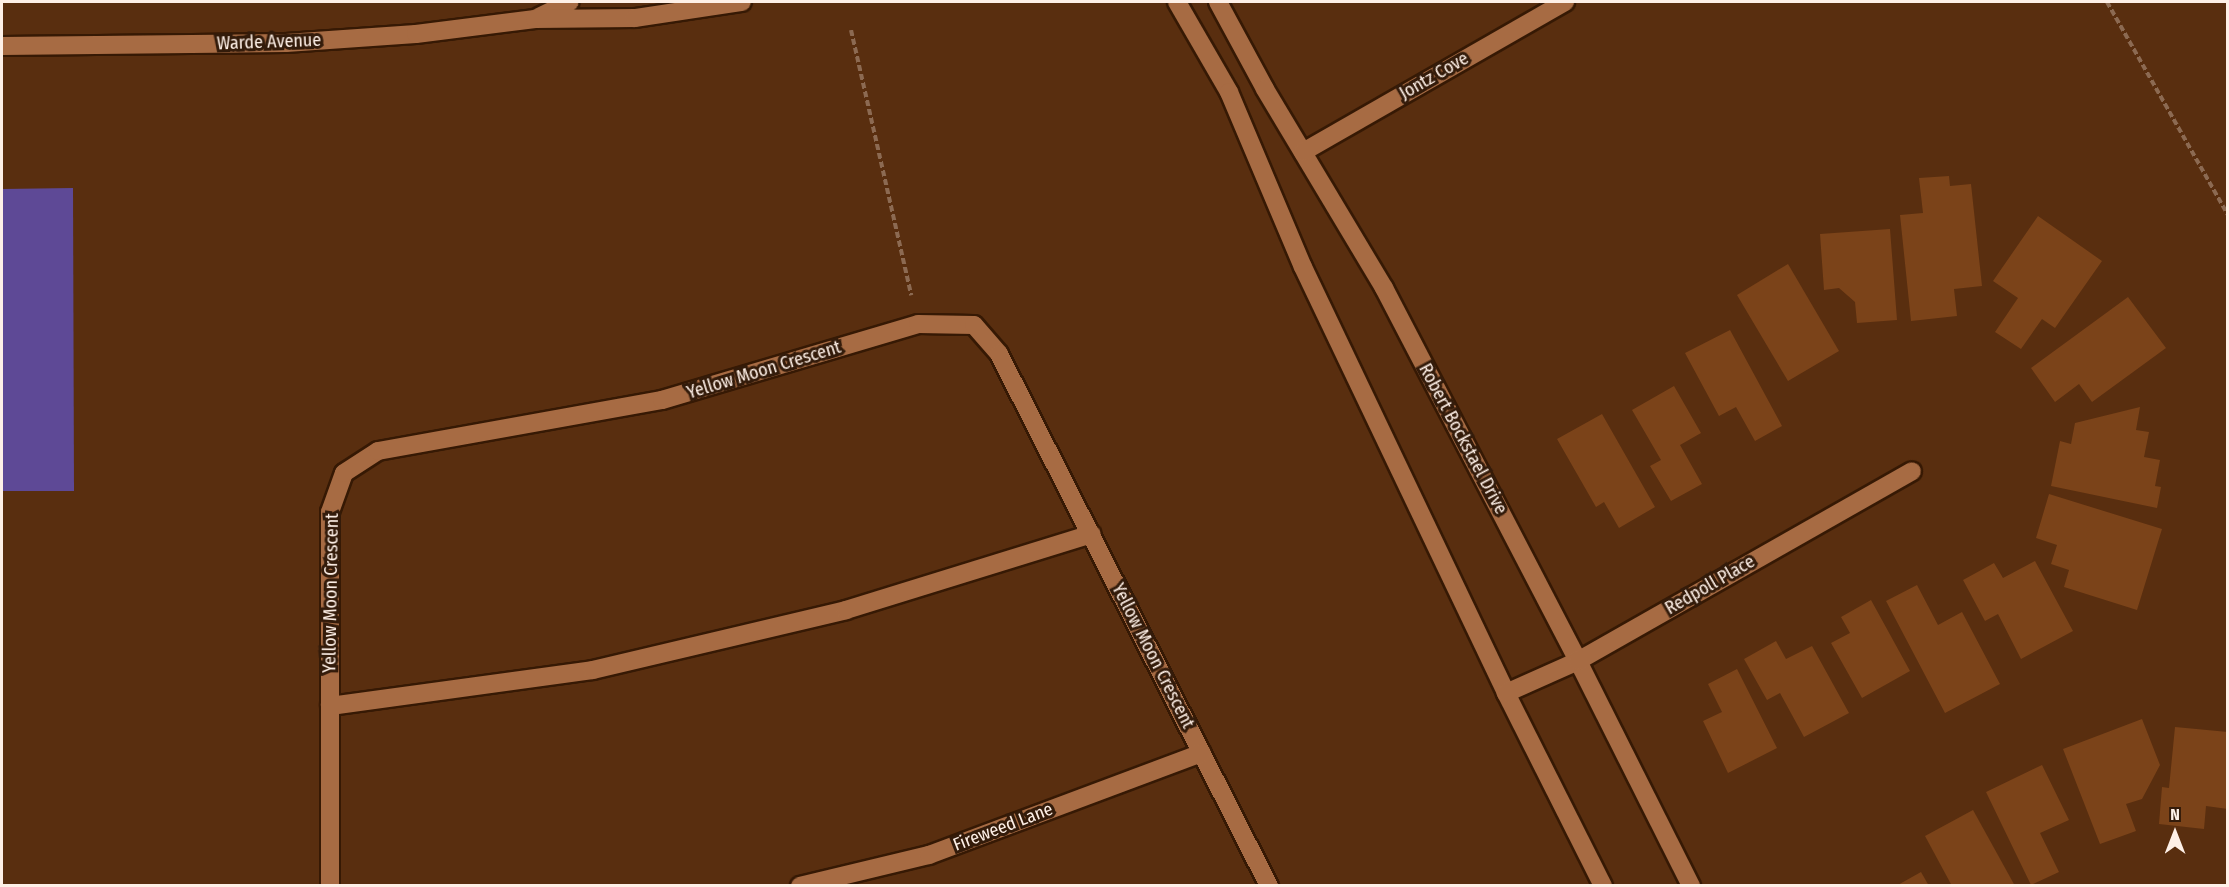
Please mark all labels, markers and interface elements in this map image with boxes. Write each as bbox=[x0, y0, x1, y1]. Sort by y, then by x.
street label: Warde Avenue bbox=[216, 29, 322, 55]
street label: Jontz Cove bbox=[1396, 48, 1472, 104]
street label: Yellow Moon Crescent bbox=[684, 336, 844, 404]
street label: Robert Bockstael Drive bbox=[1414, 360, 1512, 518]
street label: Yellow Moon Crescent bbox=[319, 513, 343, 673]
street label: Redpoll Place bbox=[1661, 551, 1759, 619]
street label: Yellow Moon Crescent bbox=[1107, 580, 1199, 732]
street label: Fireweed Lane bbox=[950, 798, 1056, 856]
north arrow bbox=[2145, 803, 2205, 863]
text: N bbox=[2170, 805, 2180, 824]

